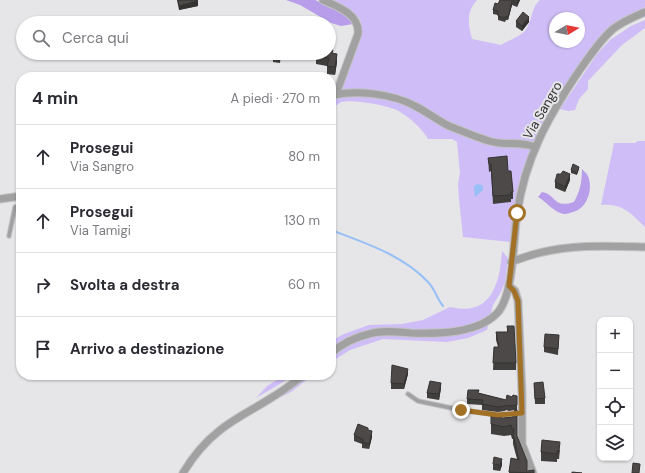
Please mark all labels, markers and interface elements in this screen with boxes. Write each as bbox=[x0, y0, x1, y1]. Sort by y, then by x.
north arrow bbox=[549, 12, 585, 48]
search box bbox=[16, 16, 336, 60]
icon: search bbox=[30, 27, 52, 49]
text: Cerca qui bbox=[62, 28, 129, 48]
street label: Via Sangro bbox=[519, 78, 566, 142]
text: 4 min bbox=[32, 87, 78, 109]
text: A piedi · 270 m bbox=[231, 90, 320, 107]
text: Prosegui bbox=[70, 138, 133, 158]
icon: ahead bbox=[32, 146, 54, 168]
text: 80 m bbox=[288, 148, 320, 165]
text: Via Sangro bbox=[70, 158, 134, 175]
text: Prosegui bbox=[70, 202, 133, 222]
route start bbox=[508, 204, 526, 222]
icon: ahead bbox=[32, 210, 54, 232]
text: 130 m bbox=[284, 212, 320, 229]
text: Via Tamigi bbox=[70, 222, 131, 239]
icon: right bbox=[32, 274, 54, 296]
text: Svolta a destra bbox=[70, 275, 180, 295]
text: 60 m bbox=[288, 276, 320, 293]
map controls bbox=[597, 317, 633, 461]
button: + bbox=[597, 317, 633, 353]
icon: arrive bbox=[32, 338, 54, 360]
text: Arrivo a destinazione bbox=[70, 339, 224, 359]
button: − bbox=[597, 353, 633, 389]
button: locate bbox=[597, 389, 633, 425]
route end bbox=[452, 401, 470, 419]
button: layers bbox=[597, 425, 633, 461]

